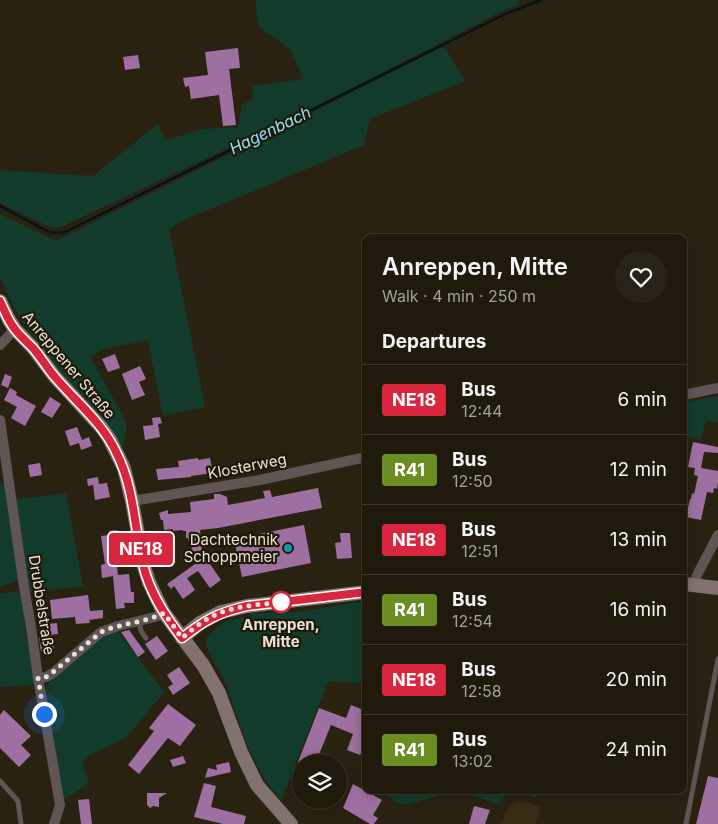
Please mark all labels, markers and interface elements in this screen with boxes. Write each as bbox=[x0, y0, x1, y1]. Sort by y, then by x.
water label: Hagenbach bbox=[226, 102, 314, 158]
button: heart bbox=[615, 251, 667, 303]
text: Anreppen, Mitte bbox=[382, 252, 568, 281]
text: Walk · 4 min · 250 m bbox=[382, 286, 536, 306]
street label: Anreppener Straße bbox=[18, 307, 120, 423]
text: Departures bbox=[382, 330, 486, 353]
text: Bus bbox=[461, 378, 496, 401]
text: 6 min bbox=[617, 388, 667, 411]
text: NE18 bbox=[392, 389, 436, 410]
text: 12:44 bbox=[461, 401, 503, 421]
text: Bus bbox=[452, 448, 487, 471]
street label: Klosterweg bbox=[206, 449, 288, 483]
text: 12 min bbox=[610, 458, 667, 481]
text: R41 bbox=[394, 459, 425, 480]
text: 12:50 bbox=[452, 471, 493, 491]
text: Bus bbox=[461, 518, 496, 541]
text: 13 min bbox=[610, 528, 667, 551]
text: NE18 bbox=[392, 529, 436, 550]
place label: Dachtechnik Schoppmeier bbox=[184, 530, 279, 566]
line badge: NE18 bbox=[106, 533, 176, 565]
text: NE18 bbox=[119, 538, 163, 559]
text: 12:51 bbox=[461, 541, 498, 561]
marker: Dachtechnik Schoppmeier bbox=[282, 542, 294, 554]
street label: Drubbelstraße bbox=[25, 554, 59, 656]
text: Bus bbox=[452, 588, 487, 611]
marker: Anreppen, Mitte bbox=[270, 591, 292, 613]
text: 16 min bbox=[610, 598, 667, 621]
text: R41 bbox=[394, 599, 425, 620]
text: 12:54 bbox=[452, 611, 493, 631]
place label: Anreppen, Mitte bbox=[242, 615, 320, 651]
text: Bus bbox=[461, 658, 496, 681]
text: 20 min bbox=[606, 668, 667, 691]
text: NE18 bbox=[392, 669, 436, 690]
text: 12:58 bbox=[461, 681, 502, 701]
your location bbox=[32, 702, 57, 727]
text: Bus bbox=[452, 728, 487, 751]
text: 24 min bbox=[606, 738, 667, 761]
text: R41 bbox=[394, 739, 425, 760]
text: 13:02 bbox=[452, 751, 493, 771]
map controls bbox=[292, 754, 347, 809]
button: layers bbox=[292, 754, 347, 809]

